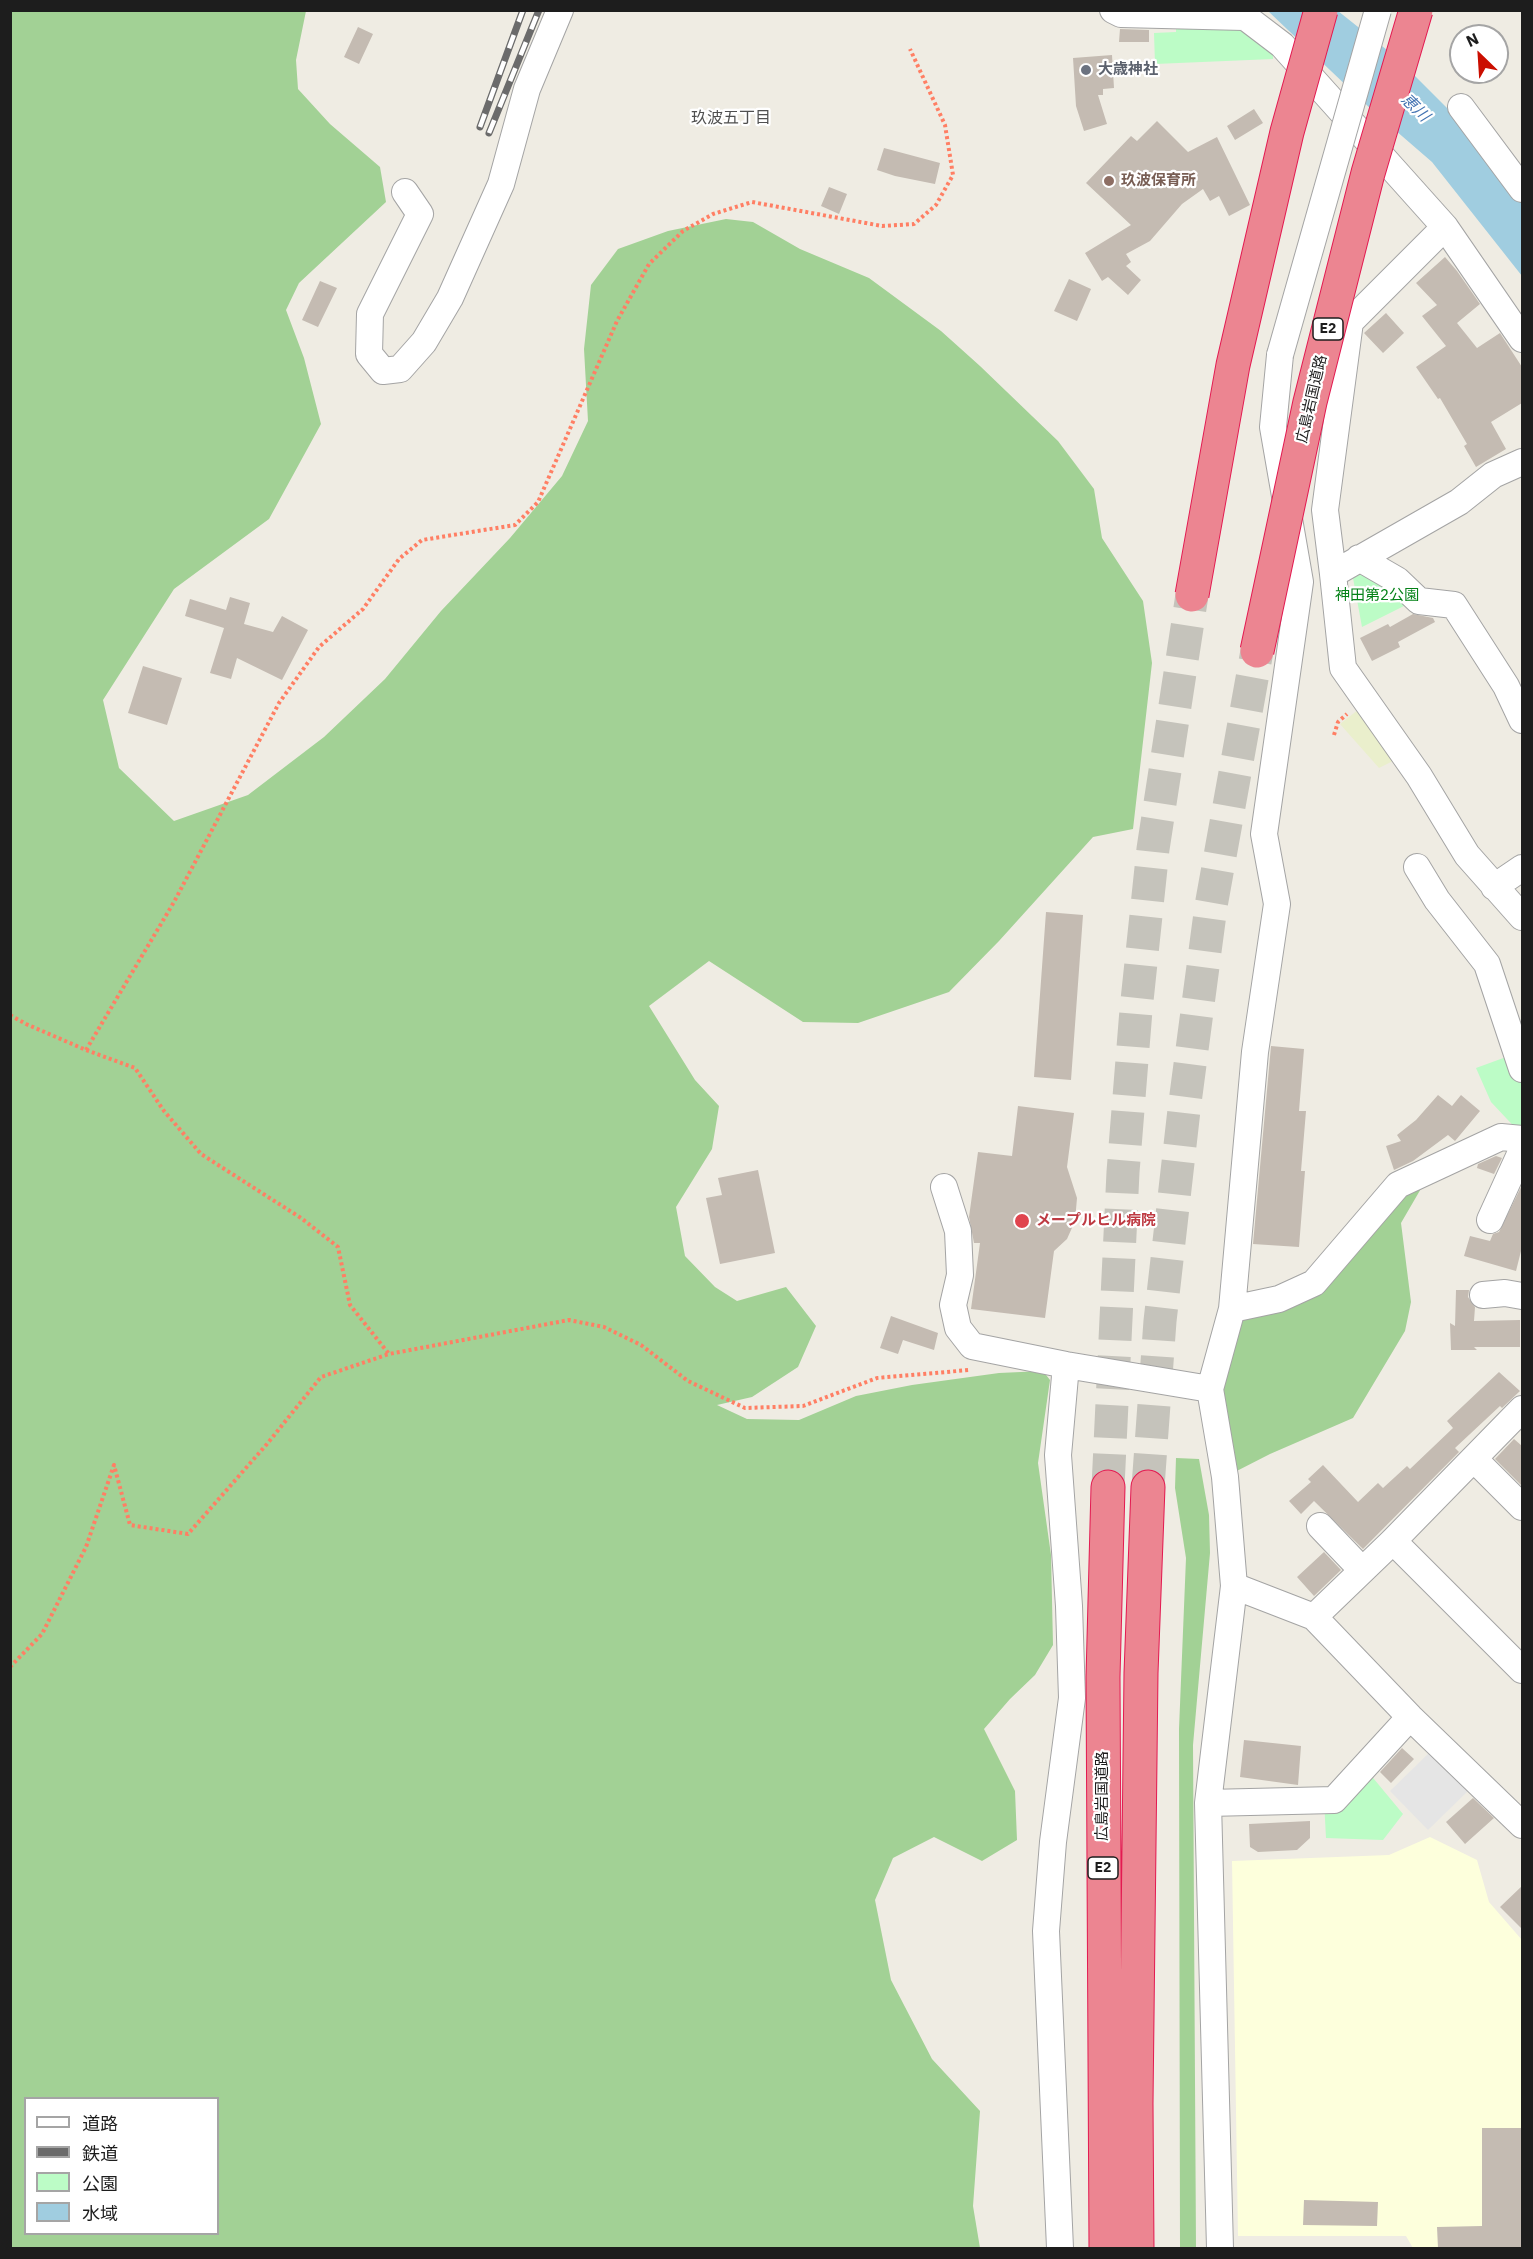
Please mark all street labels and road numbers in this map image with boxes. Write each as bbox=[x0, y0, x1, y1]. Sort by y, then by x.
road number: E2 bbox=[1313, 318, 1343, 340]
street label: 広島岩国道路 bbox=[1293, 353, 1331, 445]
street label: 広島岩国道路 bbox=[1094, 1751, 1112, 1841]
road number: E2 bbox=[1088, 1857, 1118, 1879]

